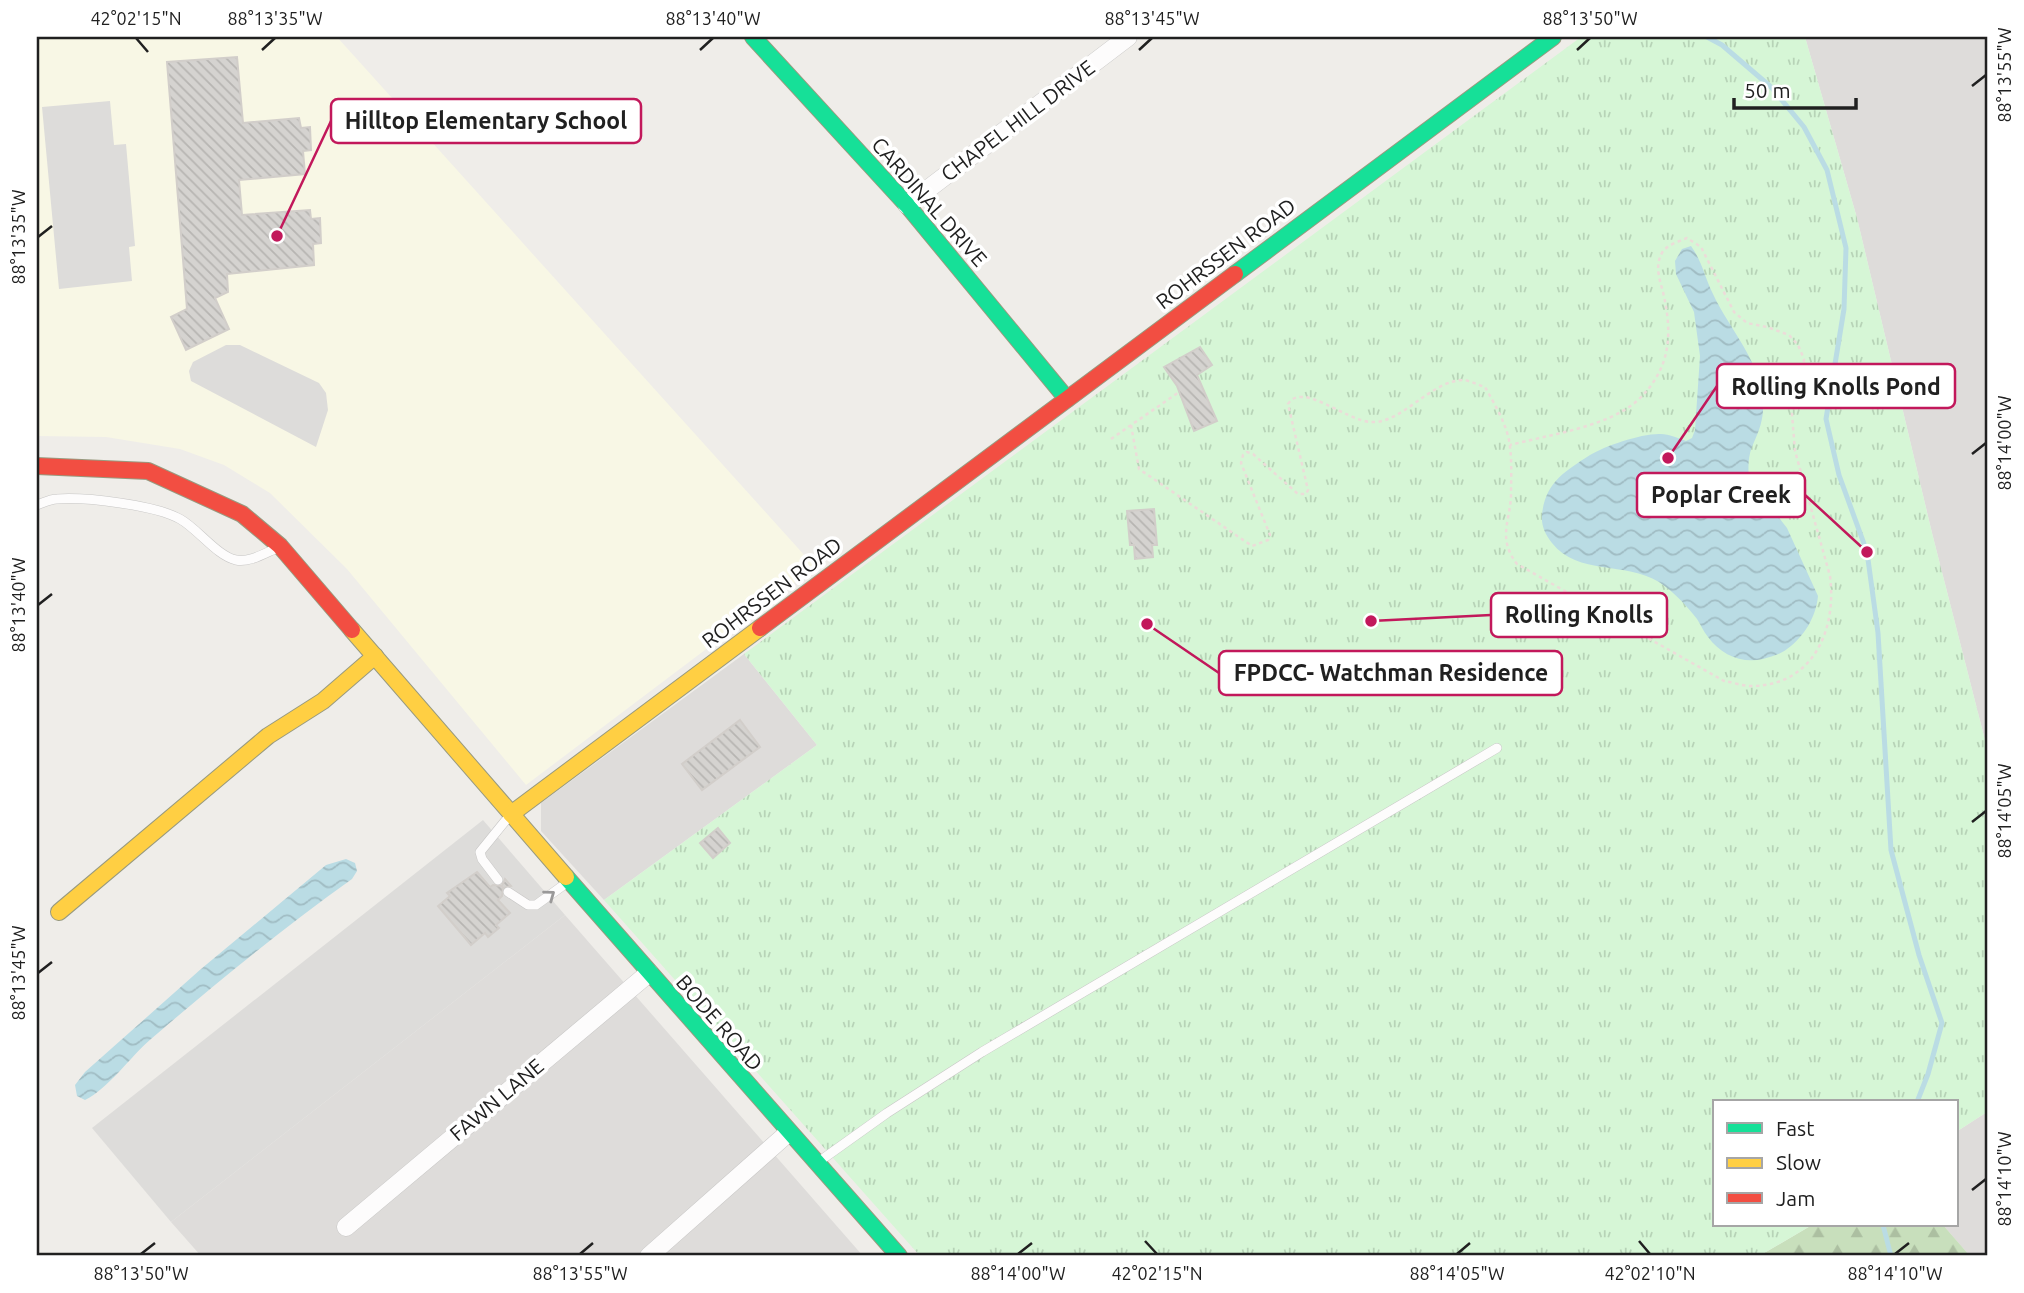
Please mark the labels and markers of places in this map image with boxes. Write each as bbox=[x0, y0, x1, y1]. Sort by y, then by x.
callout: Hilltop Elementary School bbox=[331, 99, 641, 143]
callout: Rolling Knolls Pond bbox=[1717, 364, 1955, 408]
callout: Poplar Creek bbox=[1637, 473, 1805, 517]
callout: Rolling Knolls bbox=[1491, 593, 1667, 637]
callout: FPDCC- Watchman Residence bbox=[1219, 651, 1562, 695]

